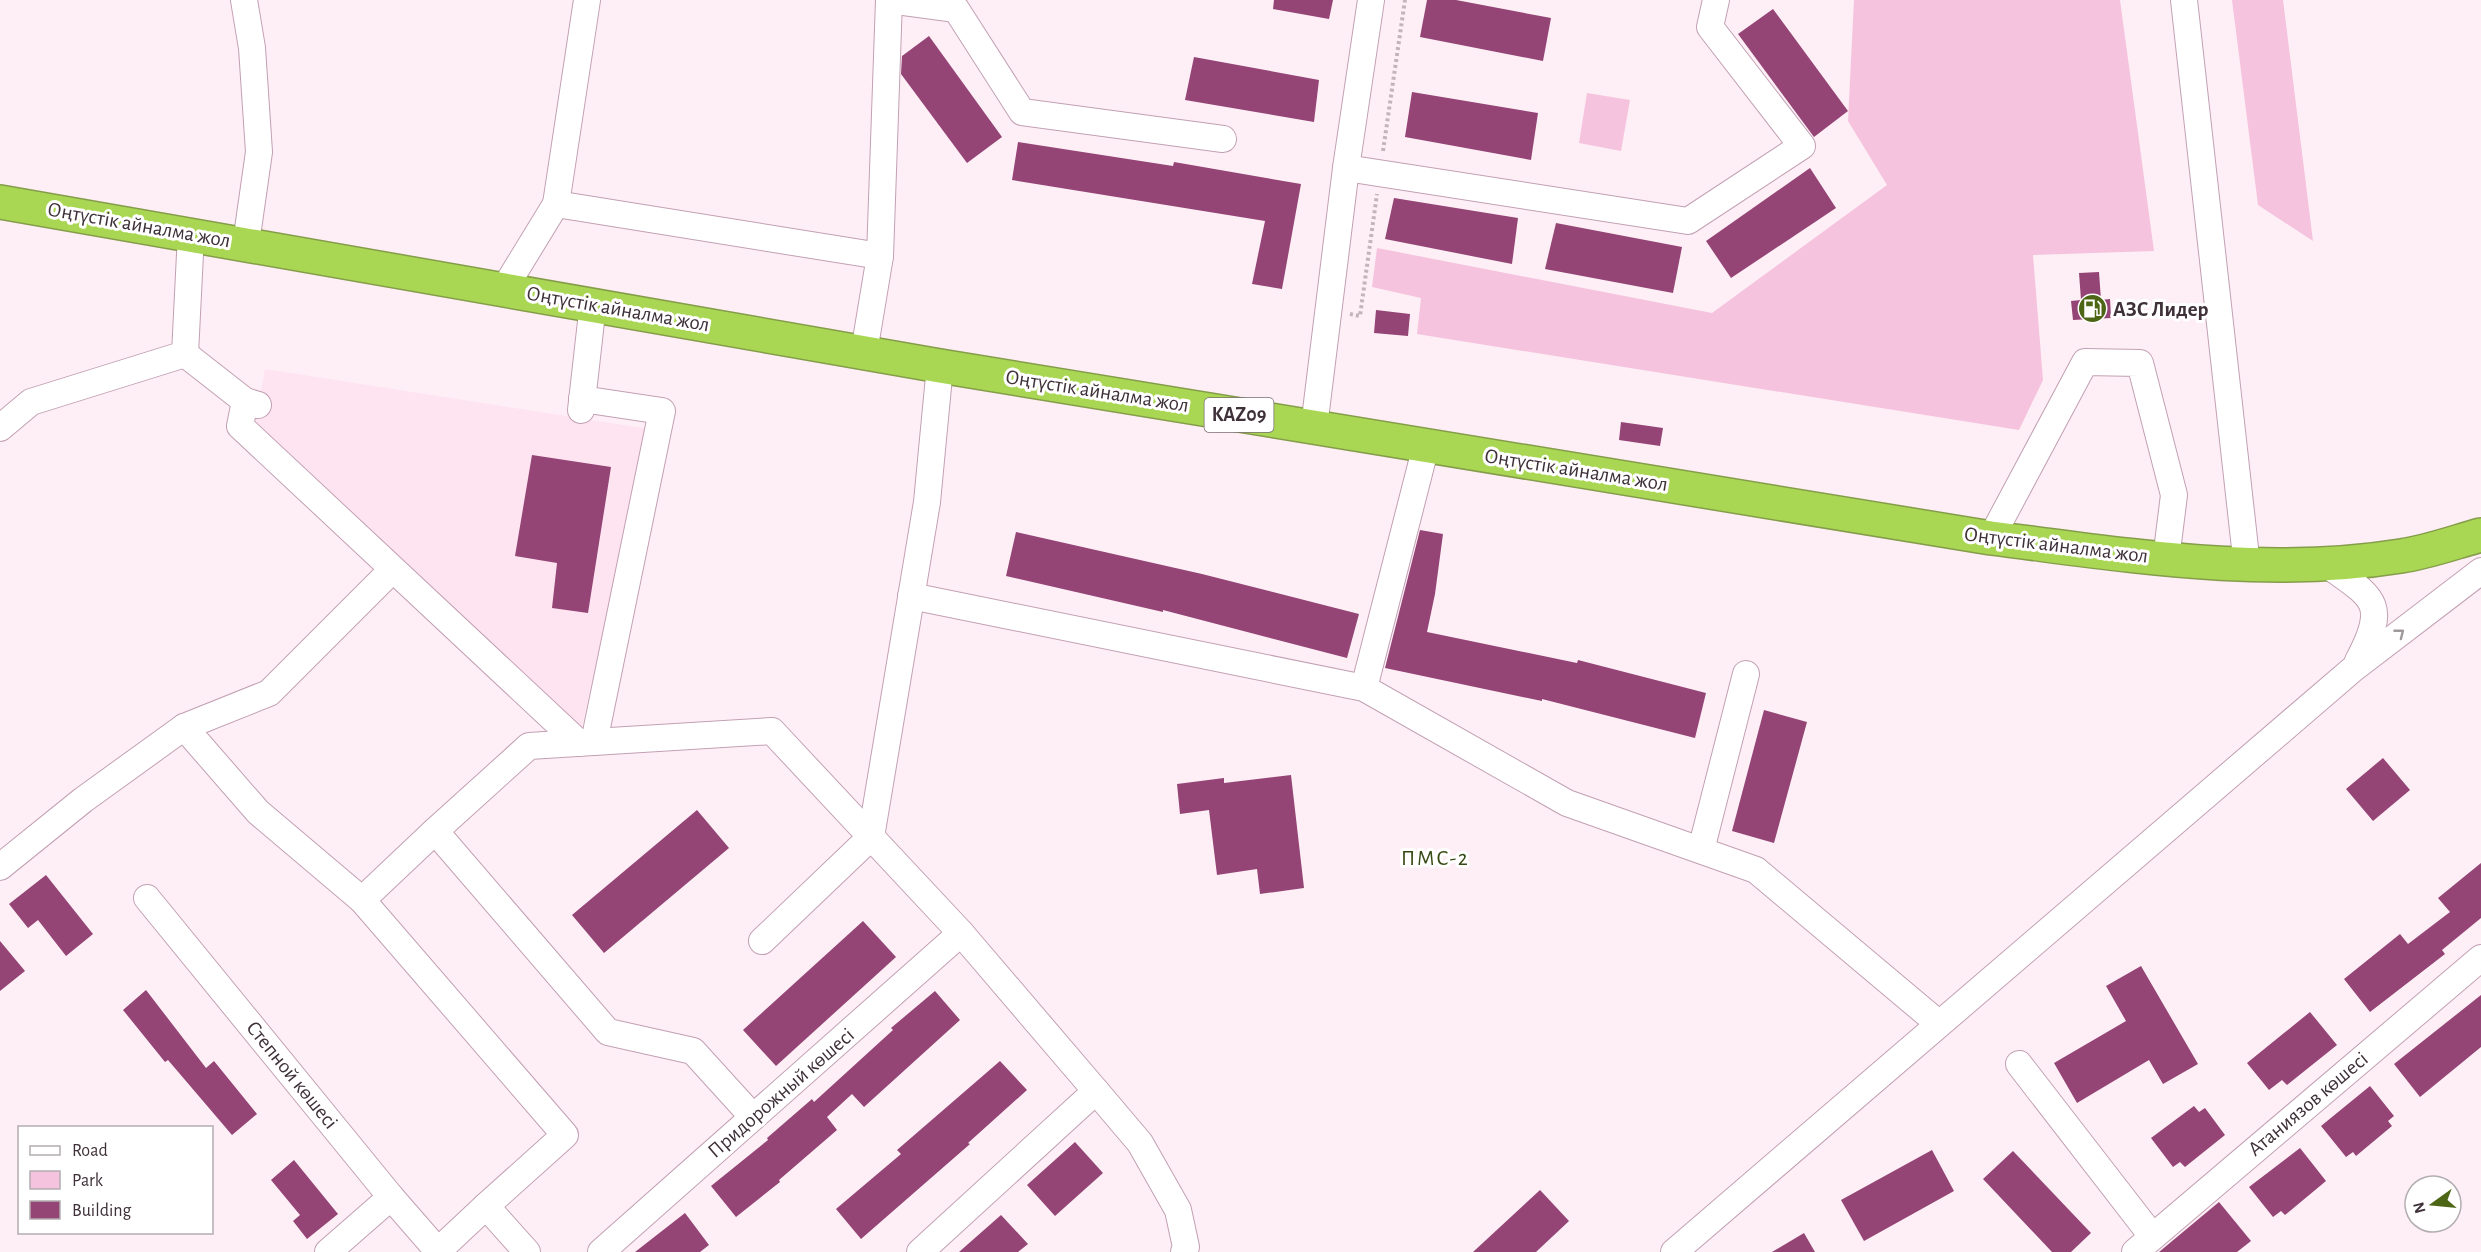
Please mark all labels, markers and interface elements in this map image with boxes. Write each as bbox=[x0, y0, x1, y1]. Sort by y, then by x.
street label: Оңтүстік айналма жол bbox=[46, 199, 232, 251]
street label: Оңтүстік айналма жол bbox=[525, 283, 711, 335]
fuel station icon: АЗС Лидер bbox=[2076, 293, 2108, 325]
place label: АЗС Лидер bbox=[2113, 299, 2209, 320]
street label: Оңтүстік айналма жол bbox=[1004, 366, 1190, 416]
road number: KAZ09 bbox=[1204, 398, 1274, 432]
street label: Оңтүстік айналма жол bbox=[1483, 445, 1669, 495]
street label: Оңтүстік айналма жол bbox=[1963, 523, 2149, 567]
one-way arrow bbox=[2393, 629, 2404, 640]
district label: ПМС-2 bbox=[1401, 847, 1469, 869]
street label: Степной көшесі bbox=[242, 1017, 342, 1133]
street label: Придорожный көшесі bbox=[704, 1024, 858, 1162]
street label: Атаниязов көшесі bbox=[2244, 1048, 2372, 1160]
legend bbox=[18, 1126, 213, 1234]
text: Road bbox=[72, 1142, 108, 1160]
text: Park bbox=[72, 1172, 104, 1190]
north arrow bbox=[2403, 1174, 2463, 1234]
text: N bbox=[2410, 1200, 2429, 1215]
text: Building bbox=[72, 1202, 132, 1220]

